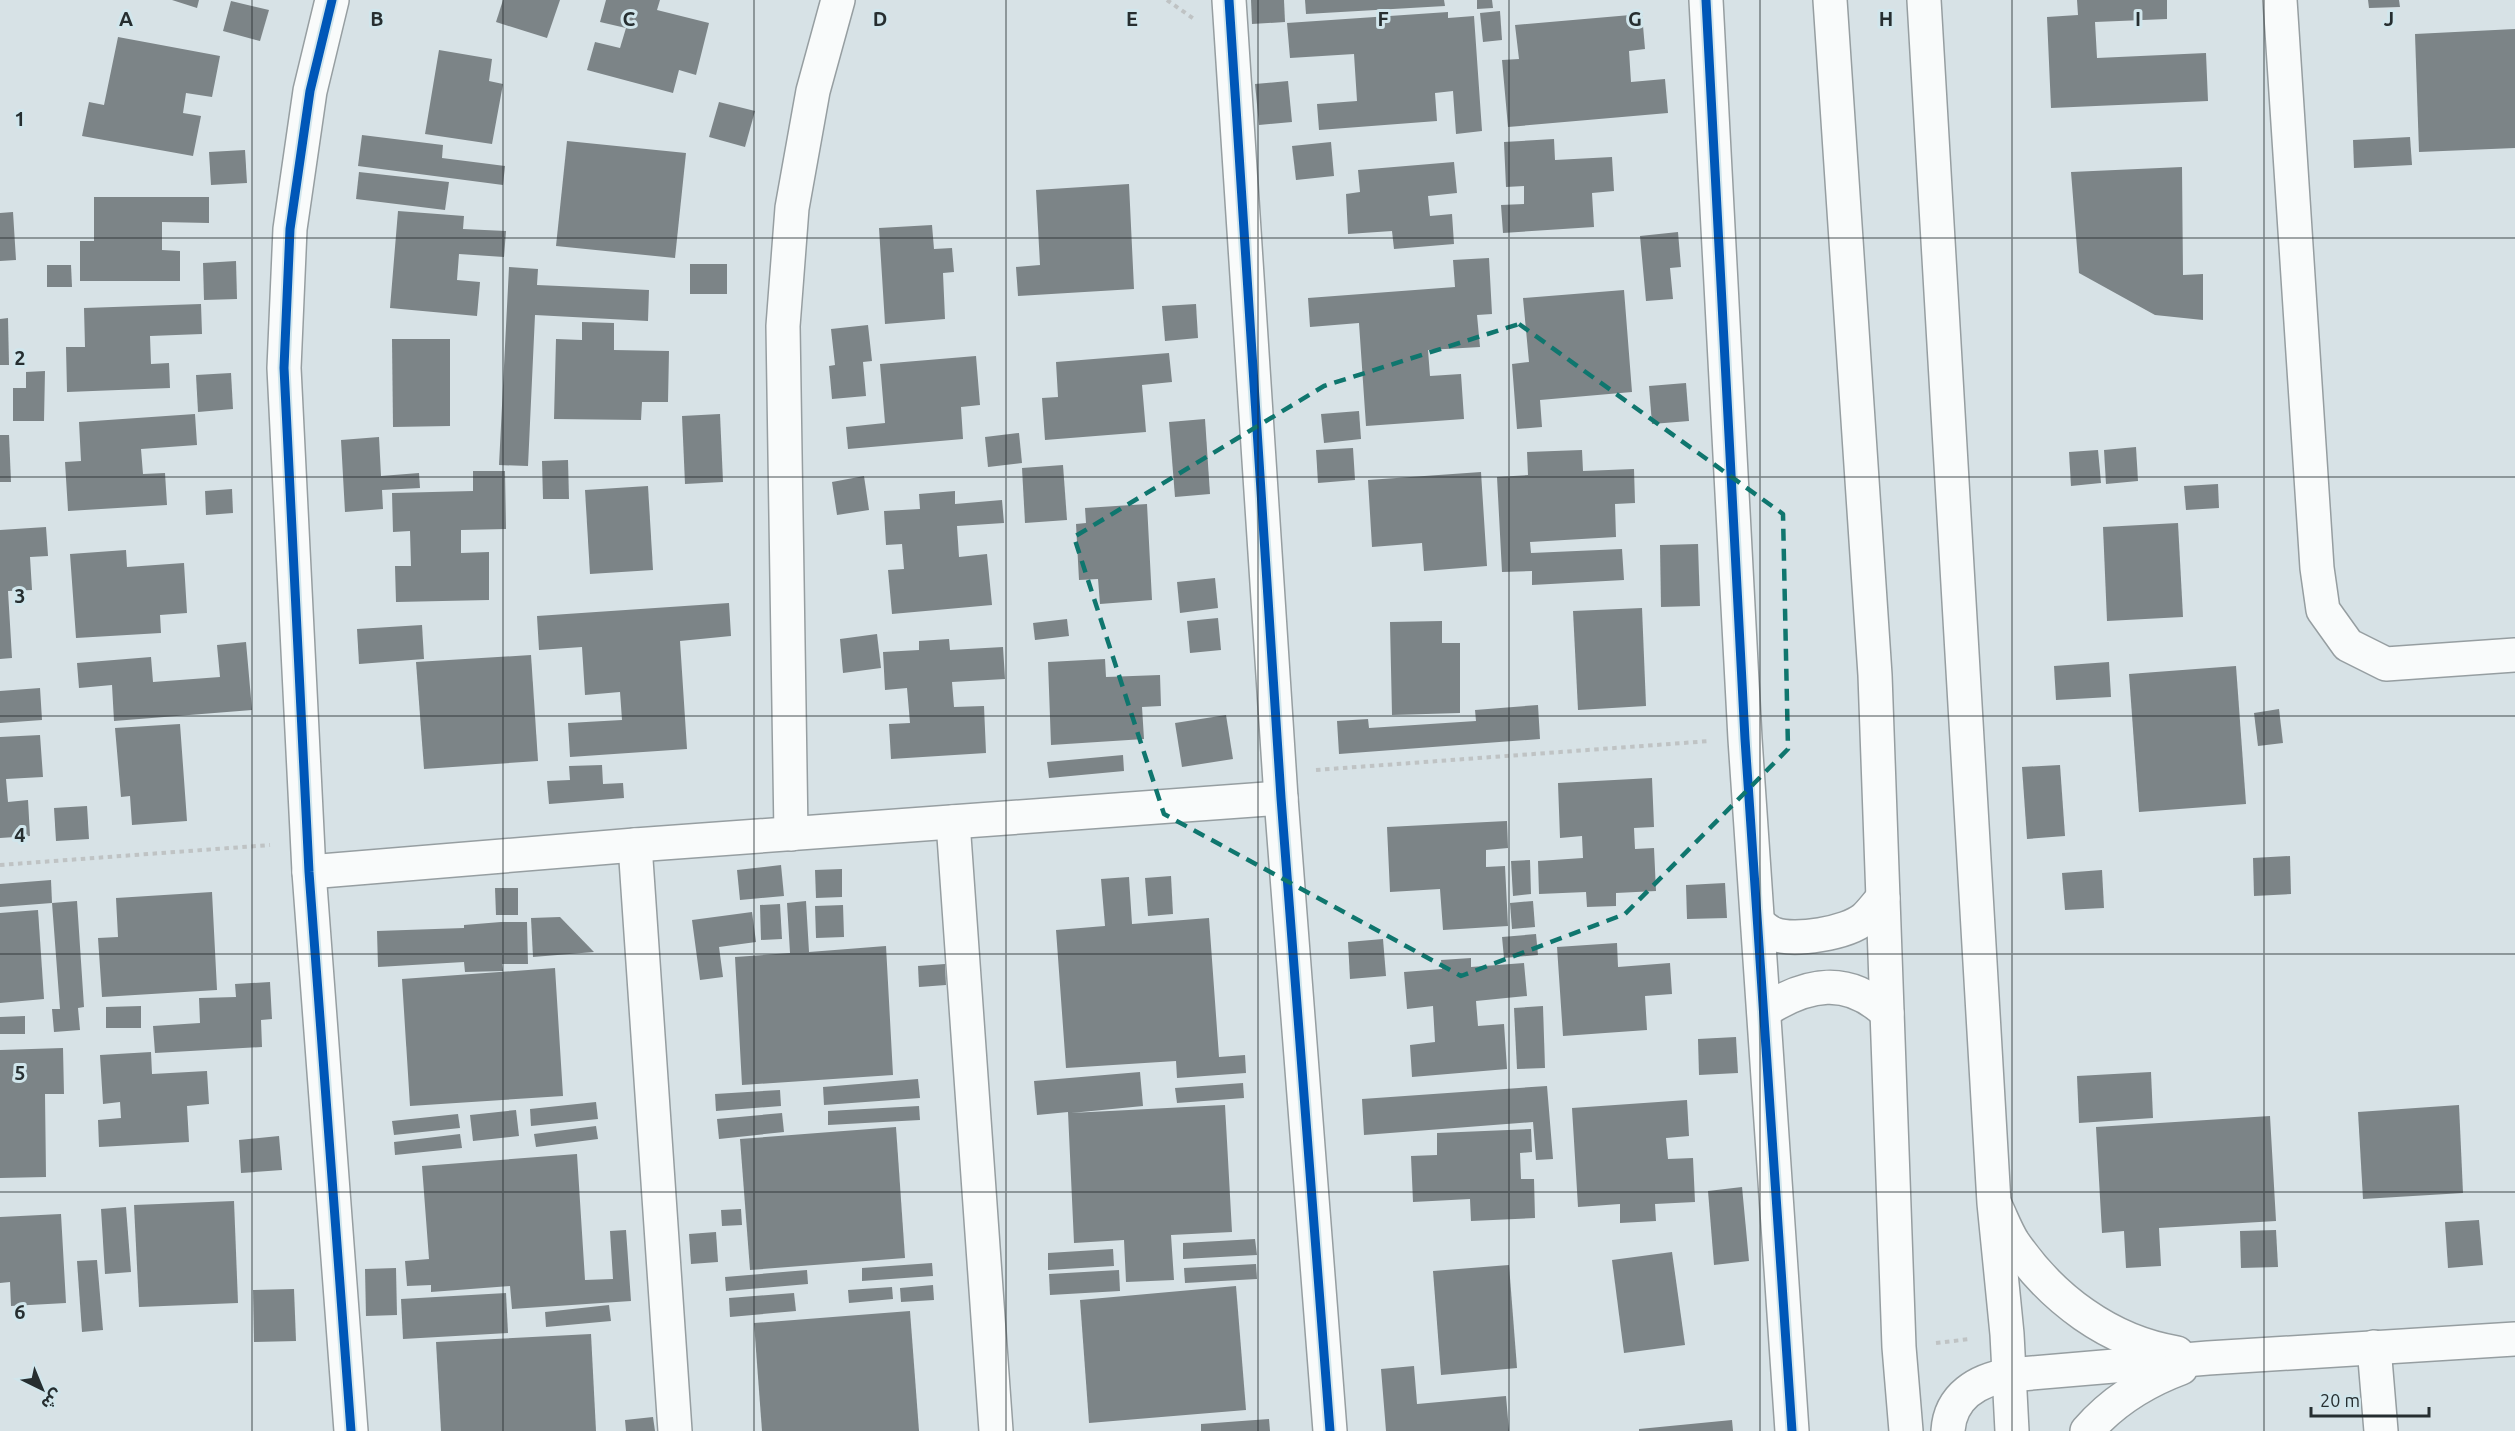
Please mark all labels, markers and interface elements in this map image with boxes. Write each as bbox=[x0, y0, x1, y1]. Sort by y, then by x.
text: A bbox=[119, 7, 133, 30]
text: B bbox=[370, 7, 384, 30]
text: C bbox=[623, 7, 636, 30]
text: D bbox=[873, 7, 887, 30]
text: E bbox=[1126, 7, 1138, 30]
text: F bbox=[1377, 7, 1389, 30]
text: G bbox=[1628, 7, 1642, 30]
text: H bbox=[1879, 7, 1893, 30]
text: I bbox=[2135, 7, 2141, 30]
text: J bbox=[2384, 7, 2394, 30]
text: 1 bbox=[14, 107, 26, 130]
text: 2 bbox=[14, 346, 26, 369]
text: 3 bbox=[14, 584, 26, 607]
text: 4 bbox=[14, 823, 26, 846]
text: 5 bbox=[14, 1061, 26, 1084]
text: 6 bbox=[14, 1300, 26, 1323]
north arrow bbox=[12, 1359, 72, 1419]
scale bar bbox=[2311, 1380, 2430, 1418]
text: ش bbox=[37, 1385, 66, 1414]
text: 20 m bbox=[2320, 1390, 2360, 1410]

